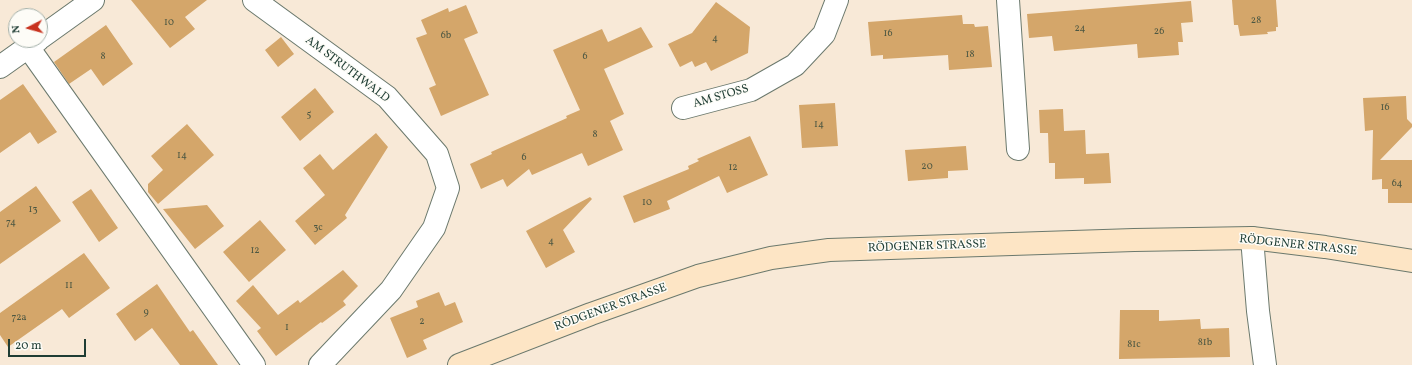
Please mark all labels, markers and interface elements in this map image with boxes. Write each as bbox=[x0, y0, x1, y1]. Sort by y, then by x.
north arrow bbox=[8, 8, 48, 48]
house number: 28 bbox=[1251, 15, 1261, 27]
house number: 10 bbox=[164, 17, 174, 29]
house number: 24 bbox=[1074, 23, 1086, 35]
text: N bbox=[9, 24, 24, 34]
house number: 26 bbox=[1154, 26, 1164, 38]
house number: 16 bbox=[884, 28, 892, 40]
house number: 6b bbox=[441, 30, 451, 42]
house number: 4 bbox=[712, 33, 718, 45]
street label: AM STRUTHWALD bbox=[302, 34, 392, 106]
house number: 18 bbox=[966, 49, 974, 61]
house number: 8 bbox=[100, 51, 106, 63]
house number: 6 bbox=[582, 51, 588, 63]
street label: AM STOSS bbox=[692, 82, 750, 112]
house number: 16 bbox=[1381, 102, 1389, 114]
house number: 5 bbox=[307, 109, 311, 121]
house number: 14 bbox=[814, 119, 824, 131]
house number: 8 bbox=[592, 129, 598, 141]
house number: 14 bbox=[177, 150, 187, 162]
house number: 6 bbox=[521, 152, 527, 164]
house number: 20 bbox=[921, 161, 933, 173]
house number: 12 bbox=[728, 162, 738, 174]
house number: 64 bbox=[1392, 178, 1402, 190]
house number: 10 bbox=[642, 197, 652, 209]
house number: 13 bbox=[28, 204, 38, 216]
house number: 74 bbox=[6, 217, 16, 229]
house number: 3c bbox=[313, 222, 323, 234]
street label: RÖDGENER STRASSE bbox=[1238, 233, 1358, 259]
house number: 4 bbox=[548, 236, 554, 248]
street label: RÖDGENER STRASSE bbox=[868, 238, 986, 256]
house number: 12 bbox=[250, 245, 260, 257]
house number: 11 bbox=[65, 280, 73, 292]
street label: RÖDGENER STRASSE bbox=[553, 281, 669, 335]
house number: 9 bbox=[143, 307, 149, 319]
house number: 72a bbox=[12, 312, 26, 324]
house number: 2 bbox=[419, 316, 425, 328]
house number: 1 bbox=[285, 322, 289, 334]
scale bar bbox=[10, 331, 88, 357]
house number: 81b bbox=[1198, 337, 1212, 349]
text: 20 m bbox=[15, 338, 42, 354]
house number: 81c bbox=[1127, 339, 1141, 351]

